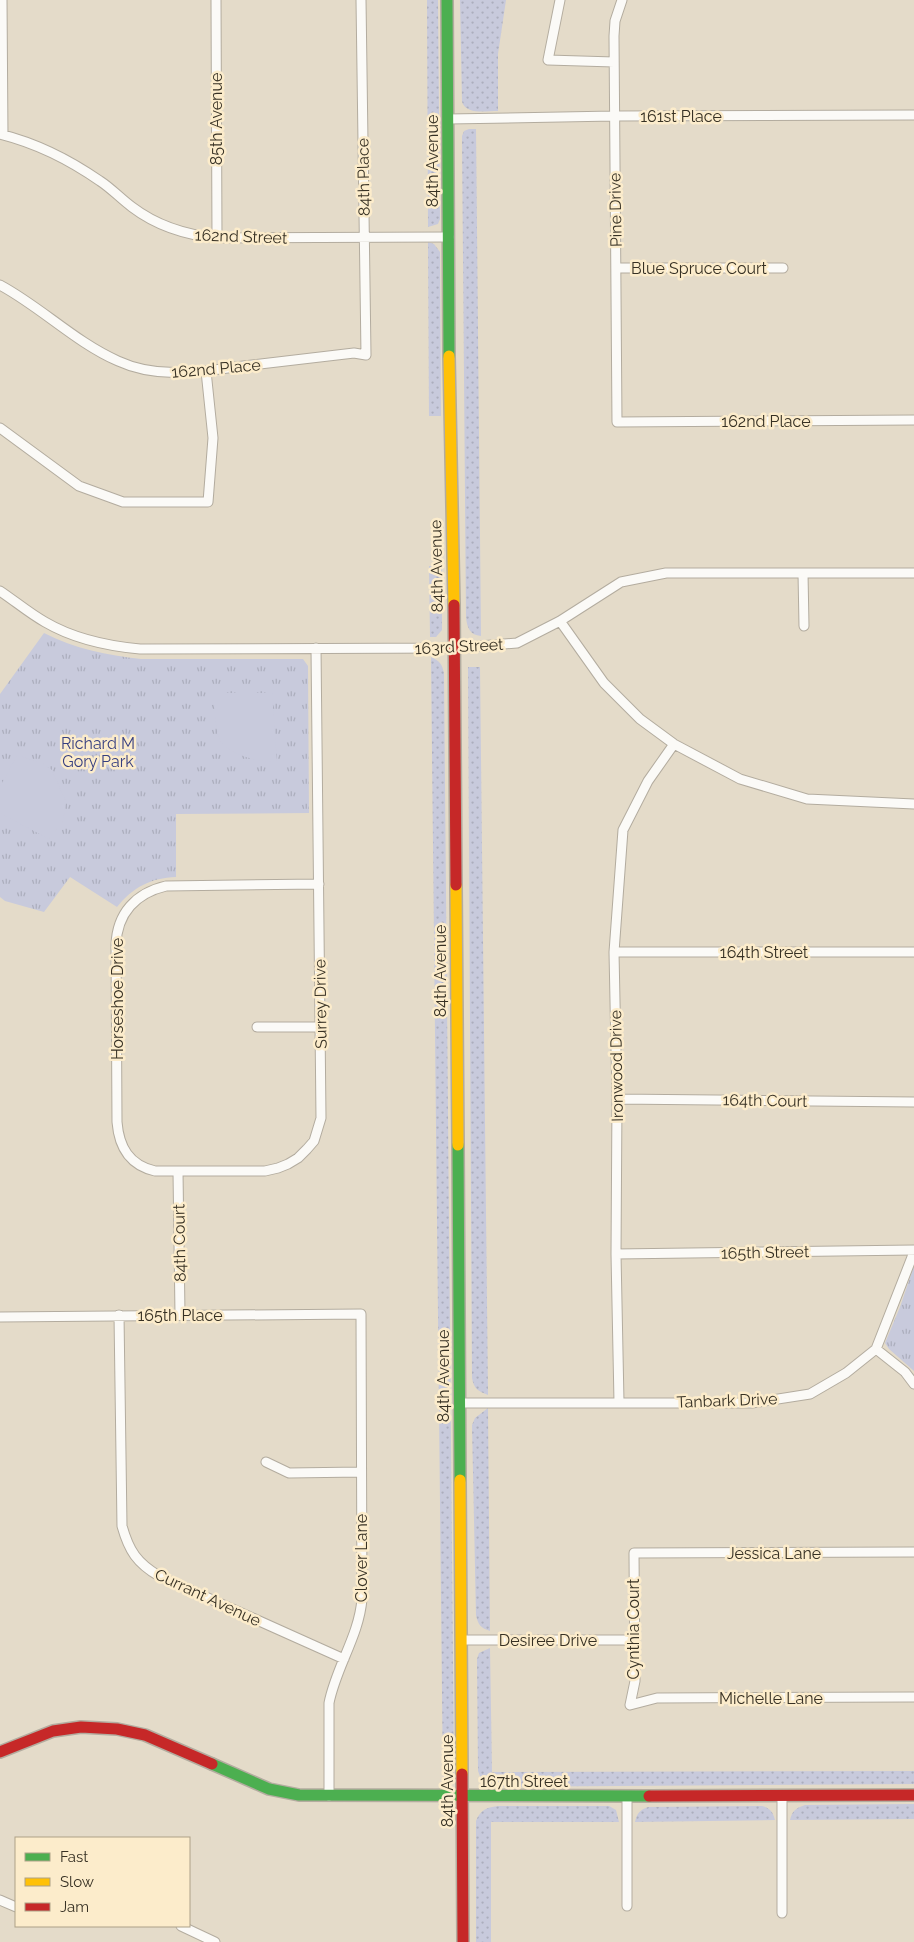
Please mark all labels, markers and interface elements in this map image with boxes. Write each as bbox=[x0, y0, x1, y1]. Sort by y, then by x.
street label: 85th Avenue bbox=[207, 73, 226, 165]
street label: 161st Place bbox=[640, 107, 722, 126]
street label: 84th Avenue bbox=[423, 115, 442, 207]
street label: 84th Place bbox=[353, 138, 374, 216]
street label: Pine Drive bbox=[605, 173, 626, 247]
street label: 162nd Street bbox=[194, 225, 288, 248]
street label: Blue Spruce Court bbox=[631, 259, 768, 278]
street label: 162nd Place bbox=[171, 355, 261, 382]
street label: 162nd Place bbox=[721, 412, 811, 431]
street label: 84th Avenue bbox=[426, 520, 447, 612]
street label: 163rd Street bbox=[414, 635, 505, 658]
park label: Richard M Gory Park bbox=[61, 734, 135, 771]
street label: 84th Avenue bbox=[431, 925, 450, 1017]
street label: Horseshoe Drive bbox=[108, 938, 127, 1060]
street label: 164th Street bbox=[720, 943, 809, 962]
street label: Surrey Drive bbox=[310, 959, 331, 1049]
street label: Ironwood Drive bbox=[606, 1010, 627, 1122]
street label: 164th Court bbox=[722, 1090, 808, 1111]
street label: 84th Court bbox=[169, 1203, 190, 1282]
street label: 165th Street bbox=[721, 1242, 810, 1263]
street label: 165th Place bbox=[137, 1306, 223, 1325]
street label: 84th Avenue bbox=[434, 1330, 453, 1422]
street label: Tanbark Drive bbox=[676, 1389, 778, 1412]
street label: Clover Lane bbox=[352, 1514, 371, 1602]
street label: Jessica Lane bbox=[727, 1544, 821, 1563]
street label: Currant Avenue bbox=[152, 1565, 264, 1630]
street label: Cynthia Court bbox=[624, 1578, 643, 1679]
street label: Desiree Drive bbox=[499, 1631, 597, 1650]
street label: Michelle Lane bbox=[719, 1689, 823, 1708]
street label: 84th Avenue bbox=[438, 1735, 457, 1827]
street label: 167th Street bbox=[480, 1772, 569, 1791]
legend bbox=[15, 1837, 190, 1927]
text: Fast bbox=[60, 1848, 88, 1866]
text: Slow bbox=[60, 1873, 94, 1891]
text: Jam bbox=[60, 1898, 89, 1916]

